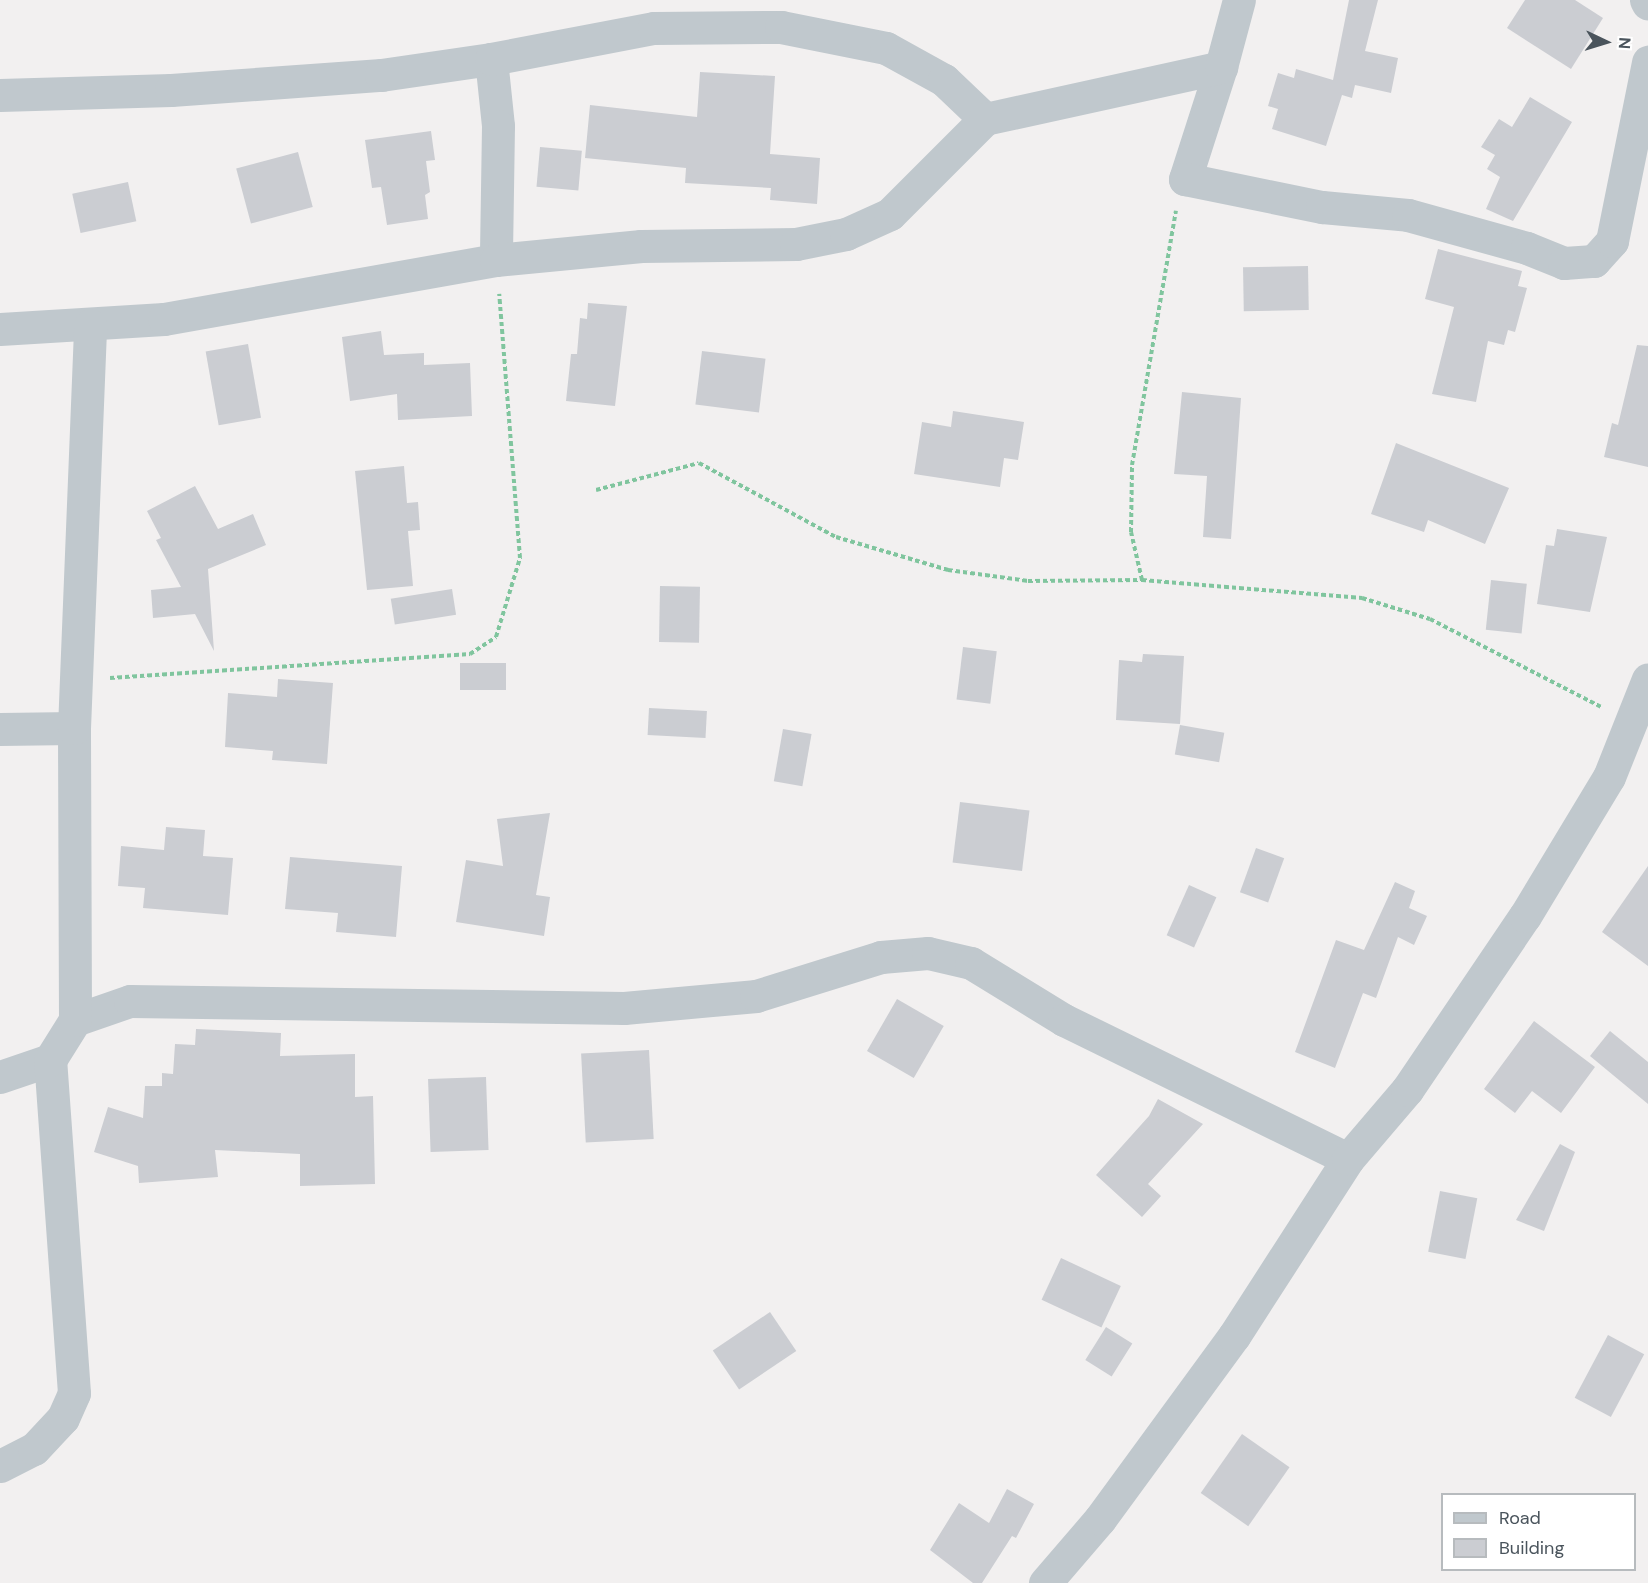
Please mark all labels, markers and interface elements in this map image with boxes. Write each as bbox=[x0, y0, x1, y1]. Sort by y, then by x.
north arrow bbox=[1576, 12, 1636, 72]
text: N bbox=[1614, 37, 1635, 50]
legend bbox=[1441, 1493, 1636, 1571]
text: Road bbox=[1499, 1506, 1541, 1530]
text: Building bbox=[1499, 1536, 1564, 1560]

